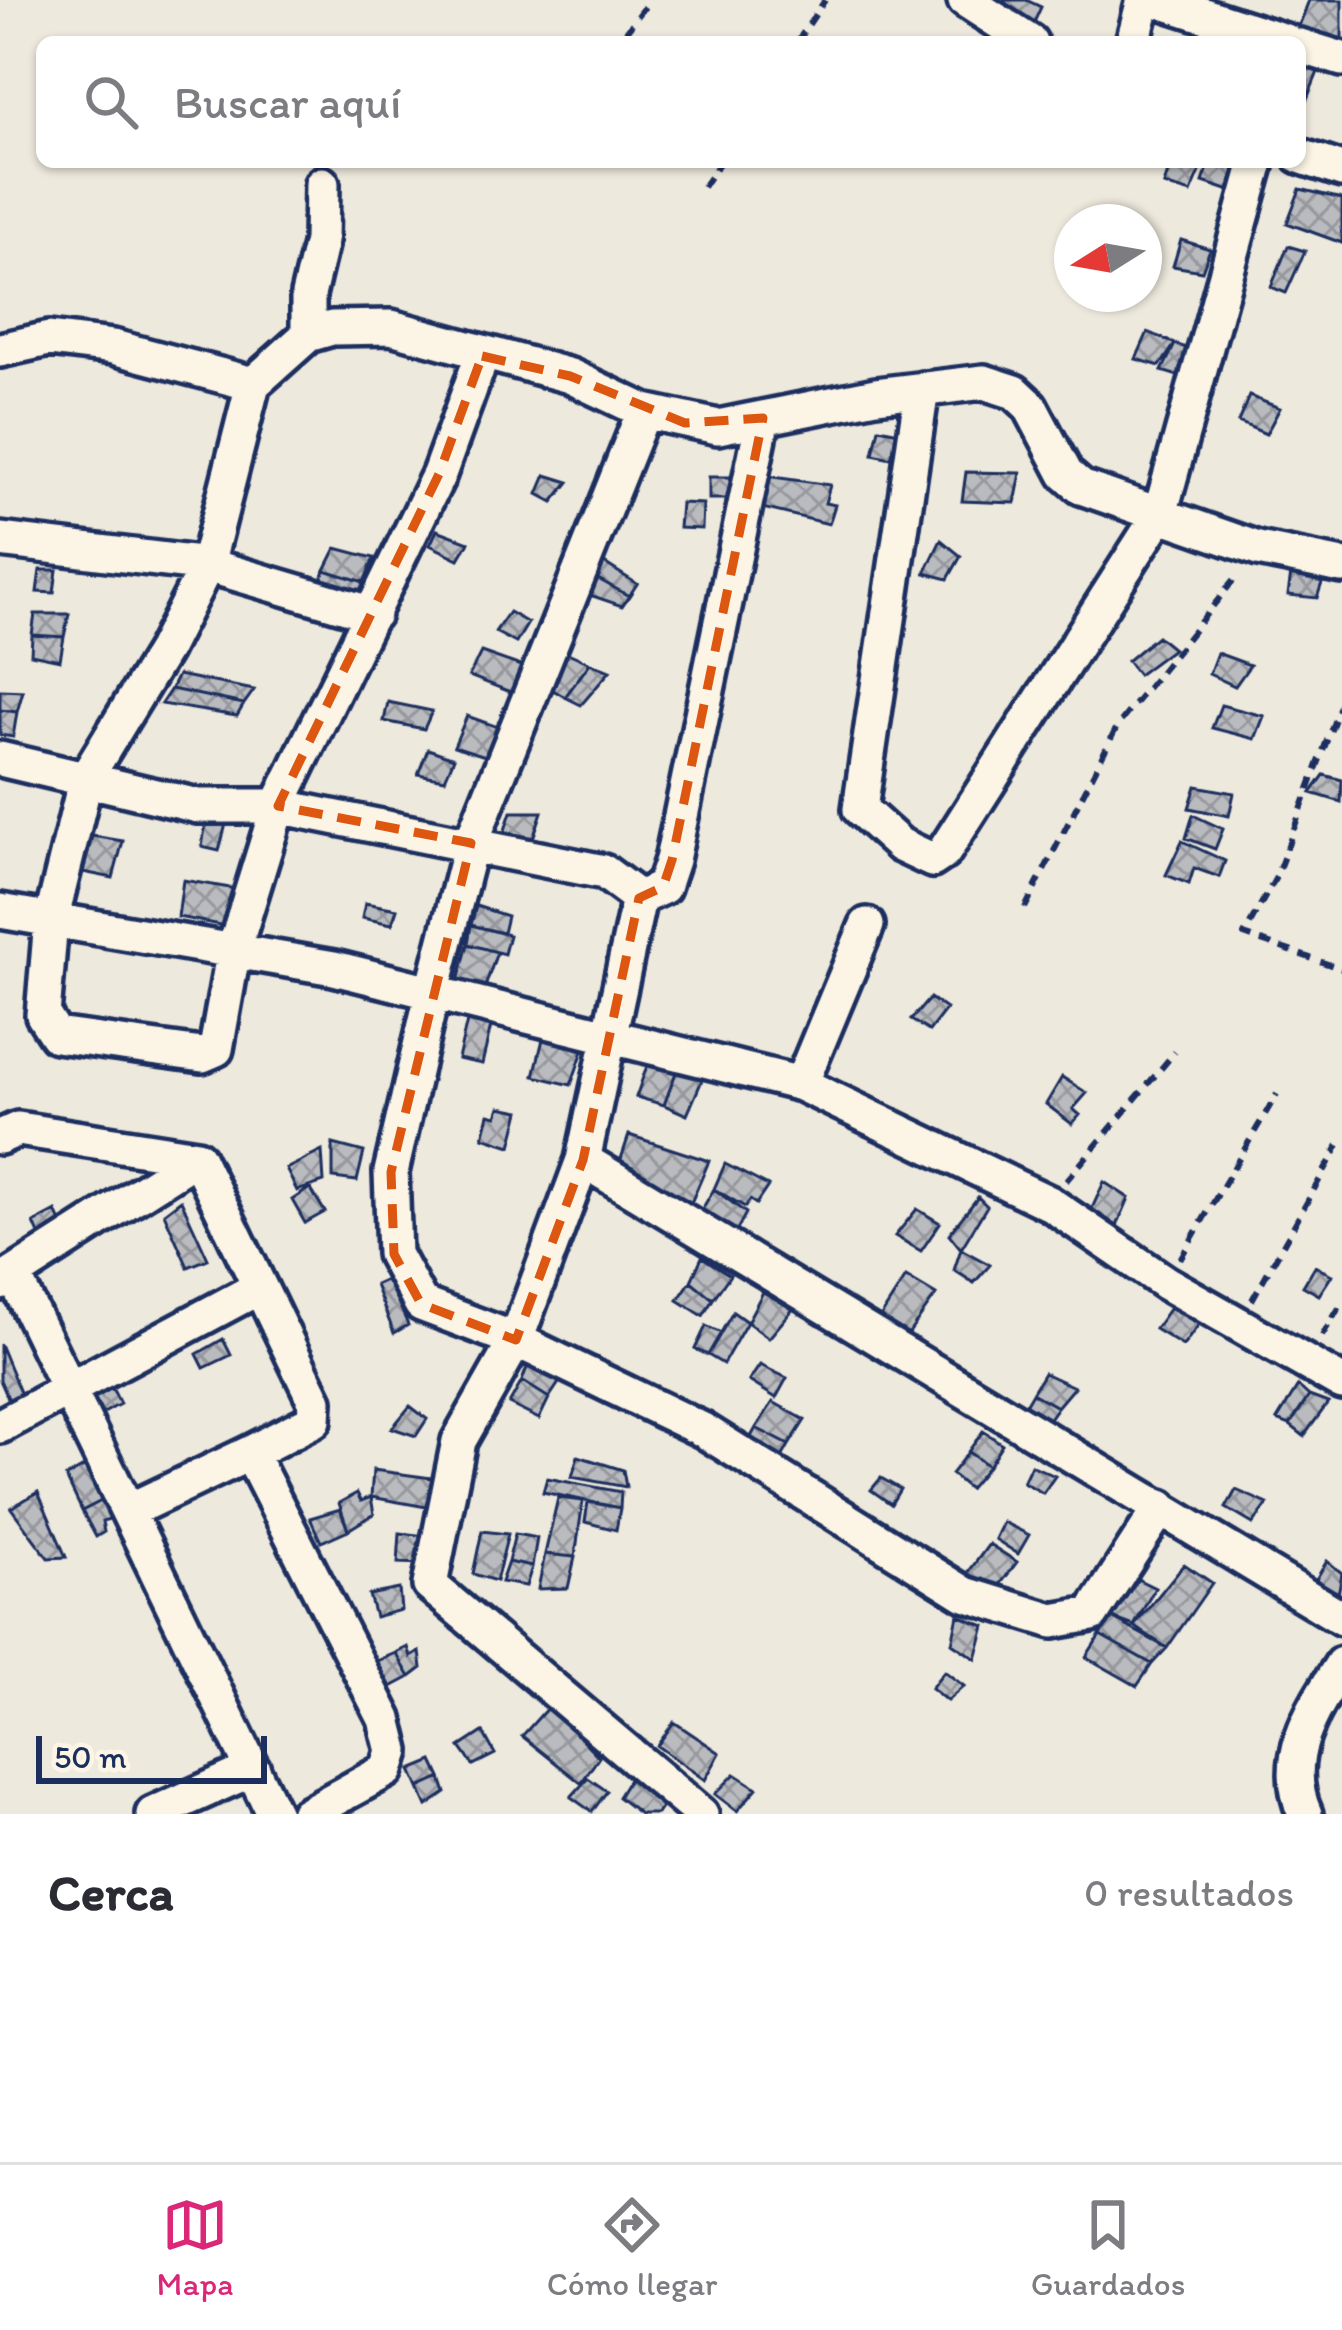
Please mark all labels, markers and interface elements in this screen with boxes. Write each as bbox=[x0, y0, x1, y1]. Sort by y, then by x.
search box bbox=[36, 36, 1306, 168]
icon: search bbox=[78, 69, 144, 135]
text: Buscar aquí bbox=[174, 75, 401, 129]
north arrow bbox=[1054, 204, 1162, 312]
scale bar bbox=[36, 1730, 267, 1783]
text: 50 m bbox=[54, 1737, 127, 1776]
text: Cerca bbox=[48, 1862, 174, 1923]
text: 0 resultados bbox=[1084, 1869, 1294, 1916]
tab: Mapa bbox=[157, 2192, 233, 2303]
tab: Cómo llegar bbox=[547, 2192, 718, 2303]
tab: Guardados bbox=[1031, 2192, 1185, 2303]

